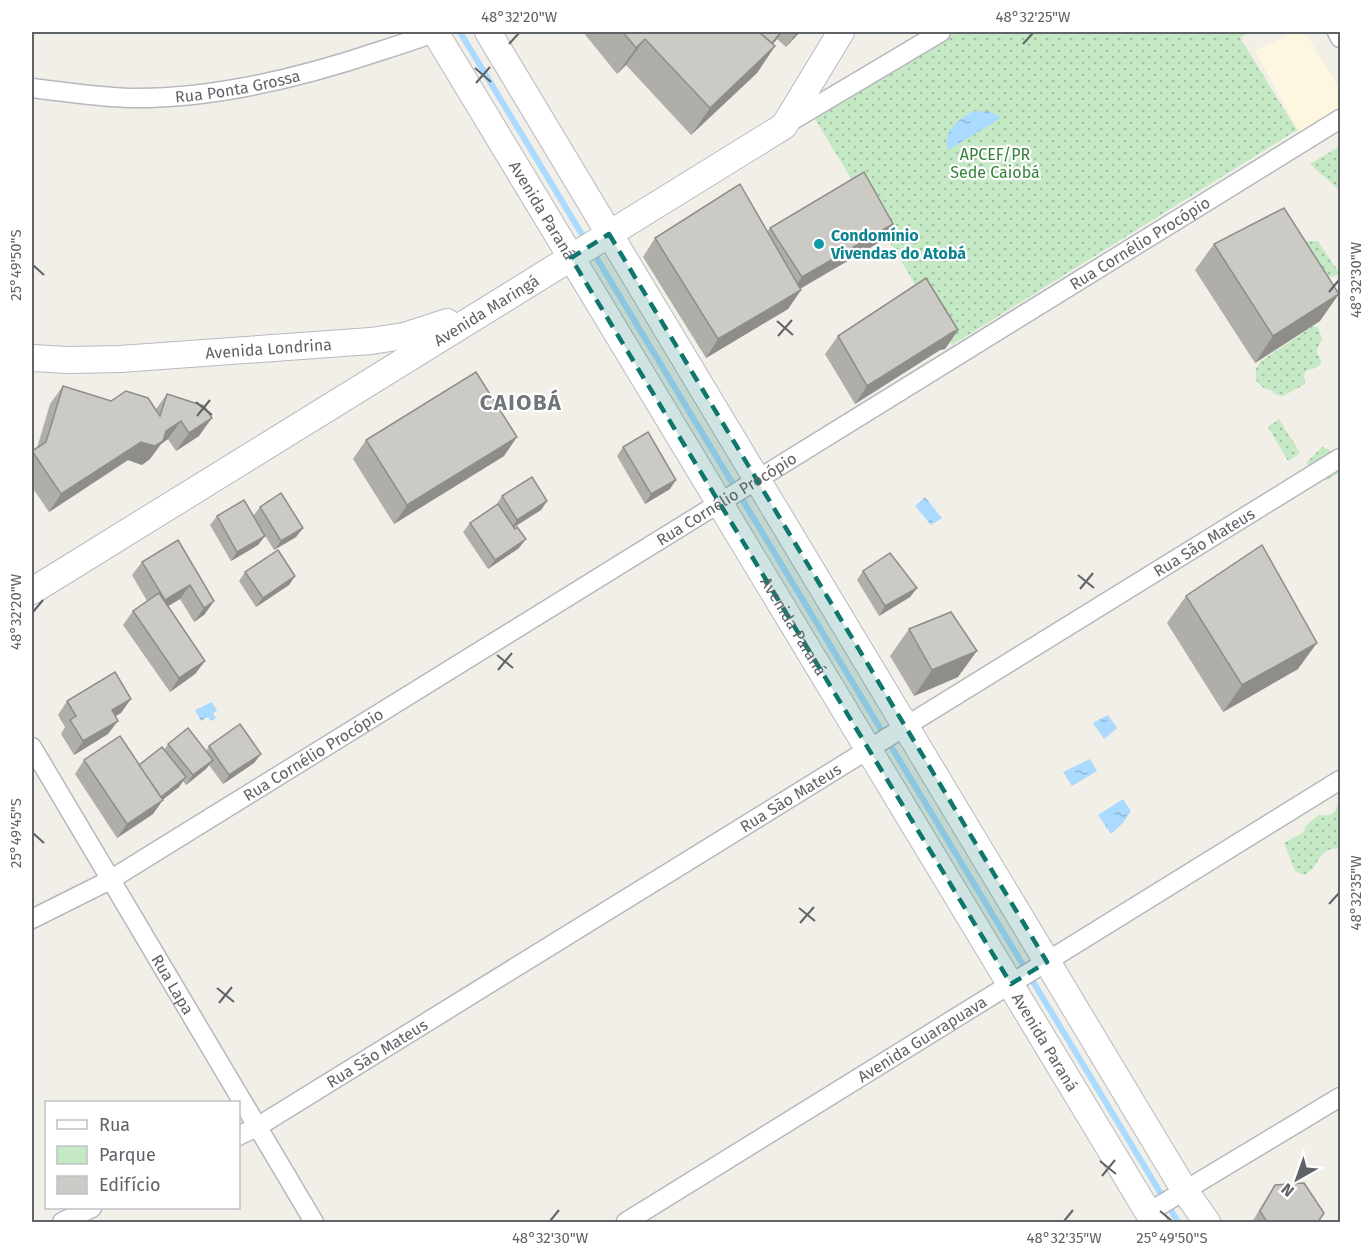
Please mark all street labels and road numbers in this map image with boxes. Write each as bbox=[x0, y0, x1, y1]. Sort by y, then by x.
street label: Rua Ponta Grossa bbox=[174, 66, 302, 106]
street label: Avenida Paraná bbox=[505, 158, 579, 263]
street label: Rua Cornélio Procópio bbox=[1066, 193, 1213, 294]
street label: Avenida Maringá bbox=[430, 271, 543, 350]
street label: Avenida Londrina bbox=[205, 335, 333, 363]
street label: Rua Cornélio Procópio bbox=[653, 449, 800, 550]
street label: Rua São Mateus bbox=[1150, 504, 1258, 581]
street label: Avenida Paraná bbox=[756, 574, 830, 679]
street label: Rua Cornélio Procópio bbox=[240, 704, 387, 805]
street label: Rua São Mateus bbox=[737, 760, 845, 836]
street label: Rua Lapa bbox=[147, 951, 198, 1018]
street label: Avenida Paraná bbox=[1008, 989, 1082, 1095]
street label: Avenida Guarapuava bbox=[854, 992, 990, 1086]
street label: Rua São Mateus bbox=[323, 1015, 431, 1092]

